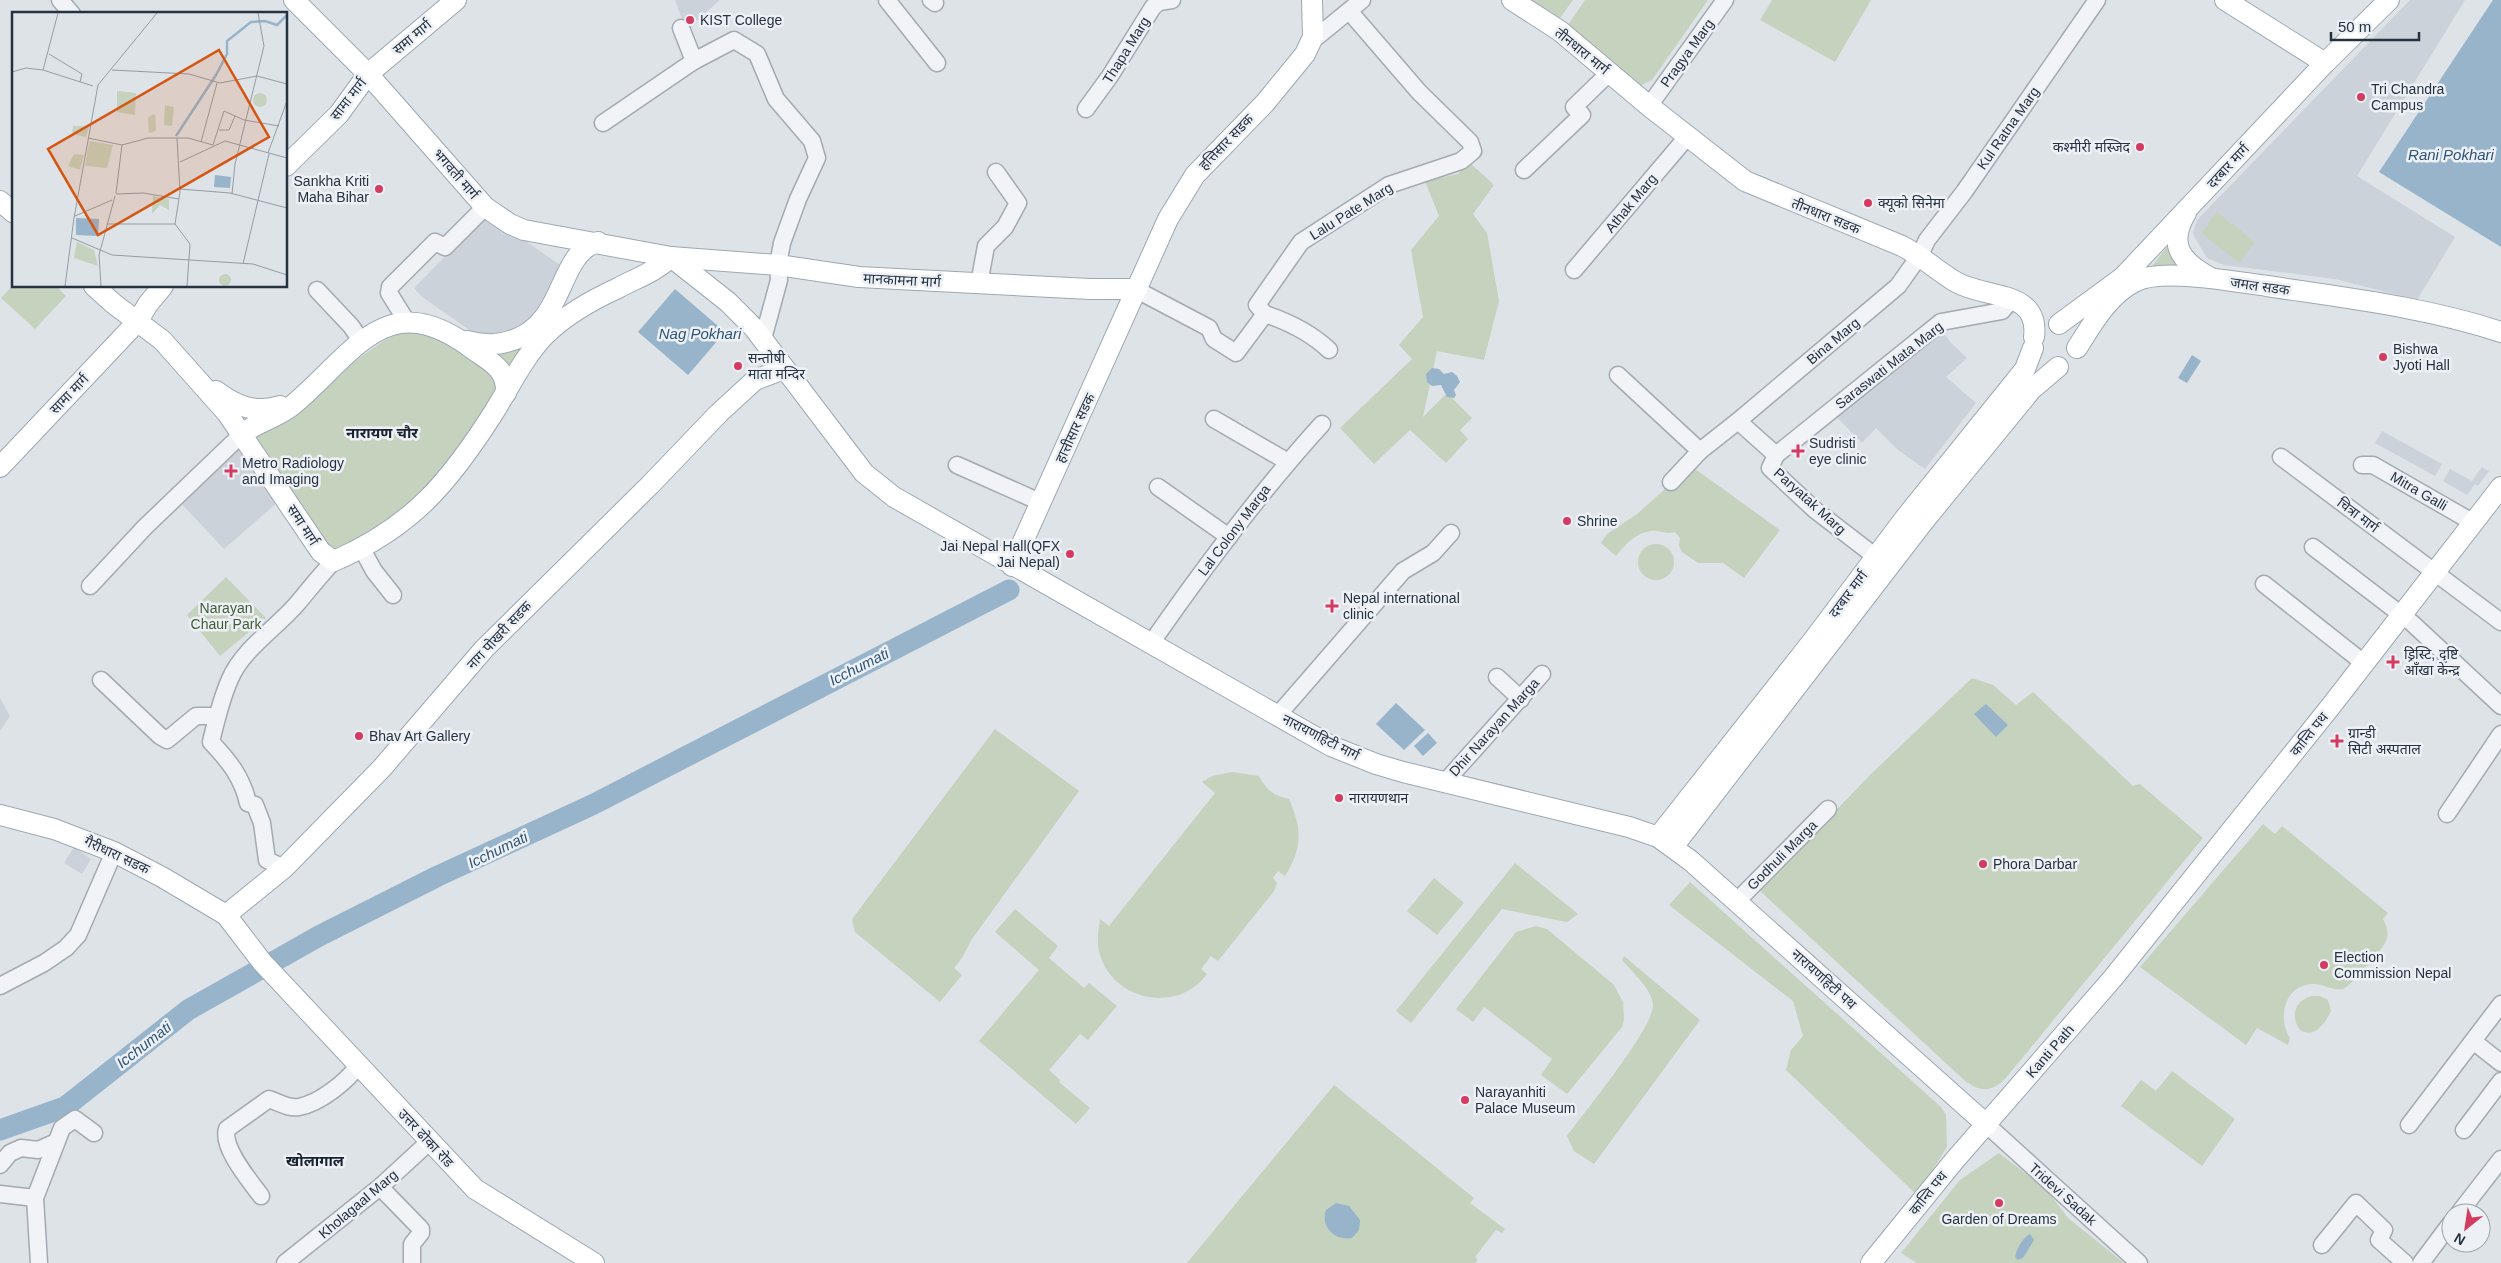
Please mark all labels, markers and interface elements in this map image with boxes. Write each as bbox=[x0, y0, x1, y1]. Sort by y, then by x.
scale bar bbox=[2331, 10, 2418, 42]
inset map bbox=[12, 12, 288, 288]
place label: KIST College bbox=[700, 12, 782, 28]
marker: KIST College bbox=[684, 14, 696, 26]
street label: Thapa Marg bbox=[1099, 14, 1153, 86]
street label: समा मार्ग bbox=[390, 16, 435, 58]
street label: Pragya Marg bbox=[1657, 16, 1717, 90]
text: 50 m bbox=[2338, 18, 2371, 35]
street label: तीनधारा मार्ग bbox=[1552, 24, 1613, 78]
street label: सामा मार्ग bbox=[327, 74, 370, 123]
place label: Tri Chandra Campus bbox=[2371, 81, 2445, 113]
street label: Kul Ratna Marg bbox=[1974, 84, 2042, 172]
marker: Tri Chandra Campus bbox=[2355, 91, 2367, 103]
street label: हत्तिसार सडक bbox=[1196, 111, 1257, 173]
place label: कश्मीरी मस्जिद bbox=[2053, 139, 2131, 155]
street label: दरबार मार्ग bbox=[2204, 140, 2253, 191]
marker: कश्मीरी मस्जिद bbox=[2134, 141, 2146, 153]
street label: भगवती मार्ग bbox=[430, 146, 483, 203]
water label: Rani Pokhari bbox=[2408, 146, 2495, 163]
street label: Athak Marg bbox=[1602, 170, 1660, 236]
place label: Sankha Kriti Maha Bihar bbox=[294, 173, 369, 205]
street label: Lalu Pate Marg bbox=[1306, 179, 1396, 243]
marker: Sankha Kriti Maha Bihar bbox=[373, 183, 385, 195]
place label: क्यूको सिनेमा bbox=[1878, 194, 1945, 213]
street label: तीनधारा सडक bbox=[1789, 195, 1863, 237]
marker: क्यूको सिनेमा bbox=[1862, 197, 1874, 209]
street label: मानकामना मार्ग bbox=[863, 270, 942, 290]
street label: जमल सडक bbox=[2229, 274, 2291, 298]
street label: Bina Marg bbox=[1803, 314, 1863, 368]
street label: Saraswati Mata Marg bbox=[1832, 318, 1946, 412]
water label: Nag Pokhari bbox=[659, 325, 742, 342]
place label: Bishwa Jyoti Hall bbox=[2393, 341, 2450, 373]
place label: सन्तोषी माता मन्दिर bbox=[748, 350, 805, 382]
marker: Bishwa Jyoti Hall bbox=[2377, 351, 2389, 363]
marker: सन्तोषी माता मन्दिर bbox=[732, 360, 744, 372]
street label: सामा मार्ग bbox=[46, 370, 93, 417]
street label: हात्तीसार सडक bbox=[1052, 391, 1098, 465]
district label: नारायण चौर bbox=[346, 424, 418, 441]
place label: Sudristi eye clinic bbox=[1809, 435, 1867, 467]
marker: Sudristi eye clinic bbox=[1791, 444, 1805, 458]
place label: Metro Radiology and Imaging bbox=[242, 455, 344, 487]
marker: Metro Radiology and Imaging bbox=[224, 464, 238, 478]
street label: Paryatak Marg bbox=[1771, 465, 1849, 537]
street label: Mitra Galli bbox=[2388, 468, 2450, 514]
street label: Lal Colony Marga bbox=[1195, 481, 1274, 579]
street label: चित्रा मार्ग bbox=[2334, 494, 2383, 536]
street label: समा मार्ग bbox=[284, 502, 323, 549]
place label: Shrine bbox=[1577, 513, 1618, 529]
marker: Shrine bbox=[1561, 515, 1573, 527]
place label: Jai Nepal Hall(QFX Jai Nepal) bbox=[940, 538, 1061, 570]
marker: Jai Nepal Hall(QFX Jai Nepal) bbox=[1064, 548, 1076, 560]
street label: दरबार मार्ग bbox=[1825, 567, 1871, 620]
place label: Nepal international clinic bbox=[1343, 590, 1460, 622]
street label: नाग पोखरी सडक bbox=[463, 597, 535, 672]
marker: Nepal international clinic bbox=[1325, 599, 1339, 613]
park label: Narayan Chaur Park bbox=[191, 600, 262, 632]
water label: Icchumati bbox=[826, 644, 892, 689]
place label: ड्रिस्टि, दृष्टि आँखा केन्द्र bbox=[2404, 646, 2460, 678]
marker: ड्रिस्टि, दृष्टि आँखा केन्द्र bbox=[2386, 655, 2400, 669]
street label: Dhir Narayan Marga bbox=[1446, 675, 1542, 779]
street label: कान्ति पथ bbox=[2287, 708, 2332, 759]
street label: नारायणहिटी मार्ग bbox=[1280, 711, 1363, 764]
place label: ग्रान्डी सिटी अस्पताल bbox=[2348, 725, 2421, 757]
place label: Bhav Art Gallery bbox=[369, 728, 470, 744]
marker: Bhav Art Gallery bbox=[353, 730, 365, 742]
marker: ग्रान्डी सिटी अस्पताल bbox=[2330, 734, 2344, 748]
place label: नारायणथान bbox=[1349, 790, 1409, 806]
marker: नारायणथान bbox=[1333, 792, 1345, 804]
street label: Godhuli Marga bbox=[1744, 817, 1820, 893]
water label: Icchumati bbox=[465, 828, 531, 871]
street label: गैरीधारा सडक bbox=[82, 833, 153, 877]
place label: Phora Darbar bbox=[1993, 856, 2077, 872]
marker: Phora Darbar bbox=[1977, 858, 1989, 870]
street label: नारायणहिटी पथ bbox=[1788, 946, 1860, 1013]
place label: Election Commission Nepal bbox=[2334, 949, 2451, 981]
marker: Election Commission Nepal bbox=[2318, 959, 2330, 971]
water label: Icchumati bbox=[113, 1018, 175, 1071]
street label: Kanti Path bbox=[2023, 1021, 2077, 1081]
place label: Narayanhiti Palace Museum bbox=[1475, 1084, 1575, 1116]
marker: Narayanhiti Palace Museum bbox=[1459, 1094, 1471, 1106]
street label: उत्तर ढोका रोड bbox=[395, 1106, 457, 1171]
district label: खोलागाल bbox=[286, 1152, 345, 1169]
street label: Tridevi Sadak bbox=[2026, 1160, 2101, 1229]
street label: Kholagaal Marg bbox=[315, 1166, 401, 1242]
street label: कान्ति पथ bbox=[1906, 1167, 1951, 1218]
marker: Garden of Dreams bbox=[1993, 1197, 2005, 1209]
north arrow bbox=[2441, 1203, 2491, 1253]
place label: Garden of Dreams bbox=[1941, 1211, 2057, 1227]
text: N bbox=[2451, 1230, 2468, 1249]

